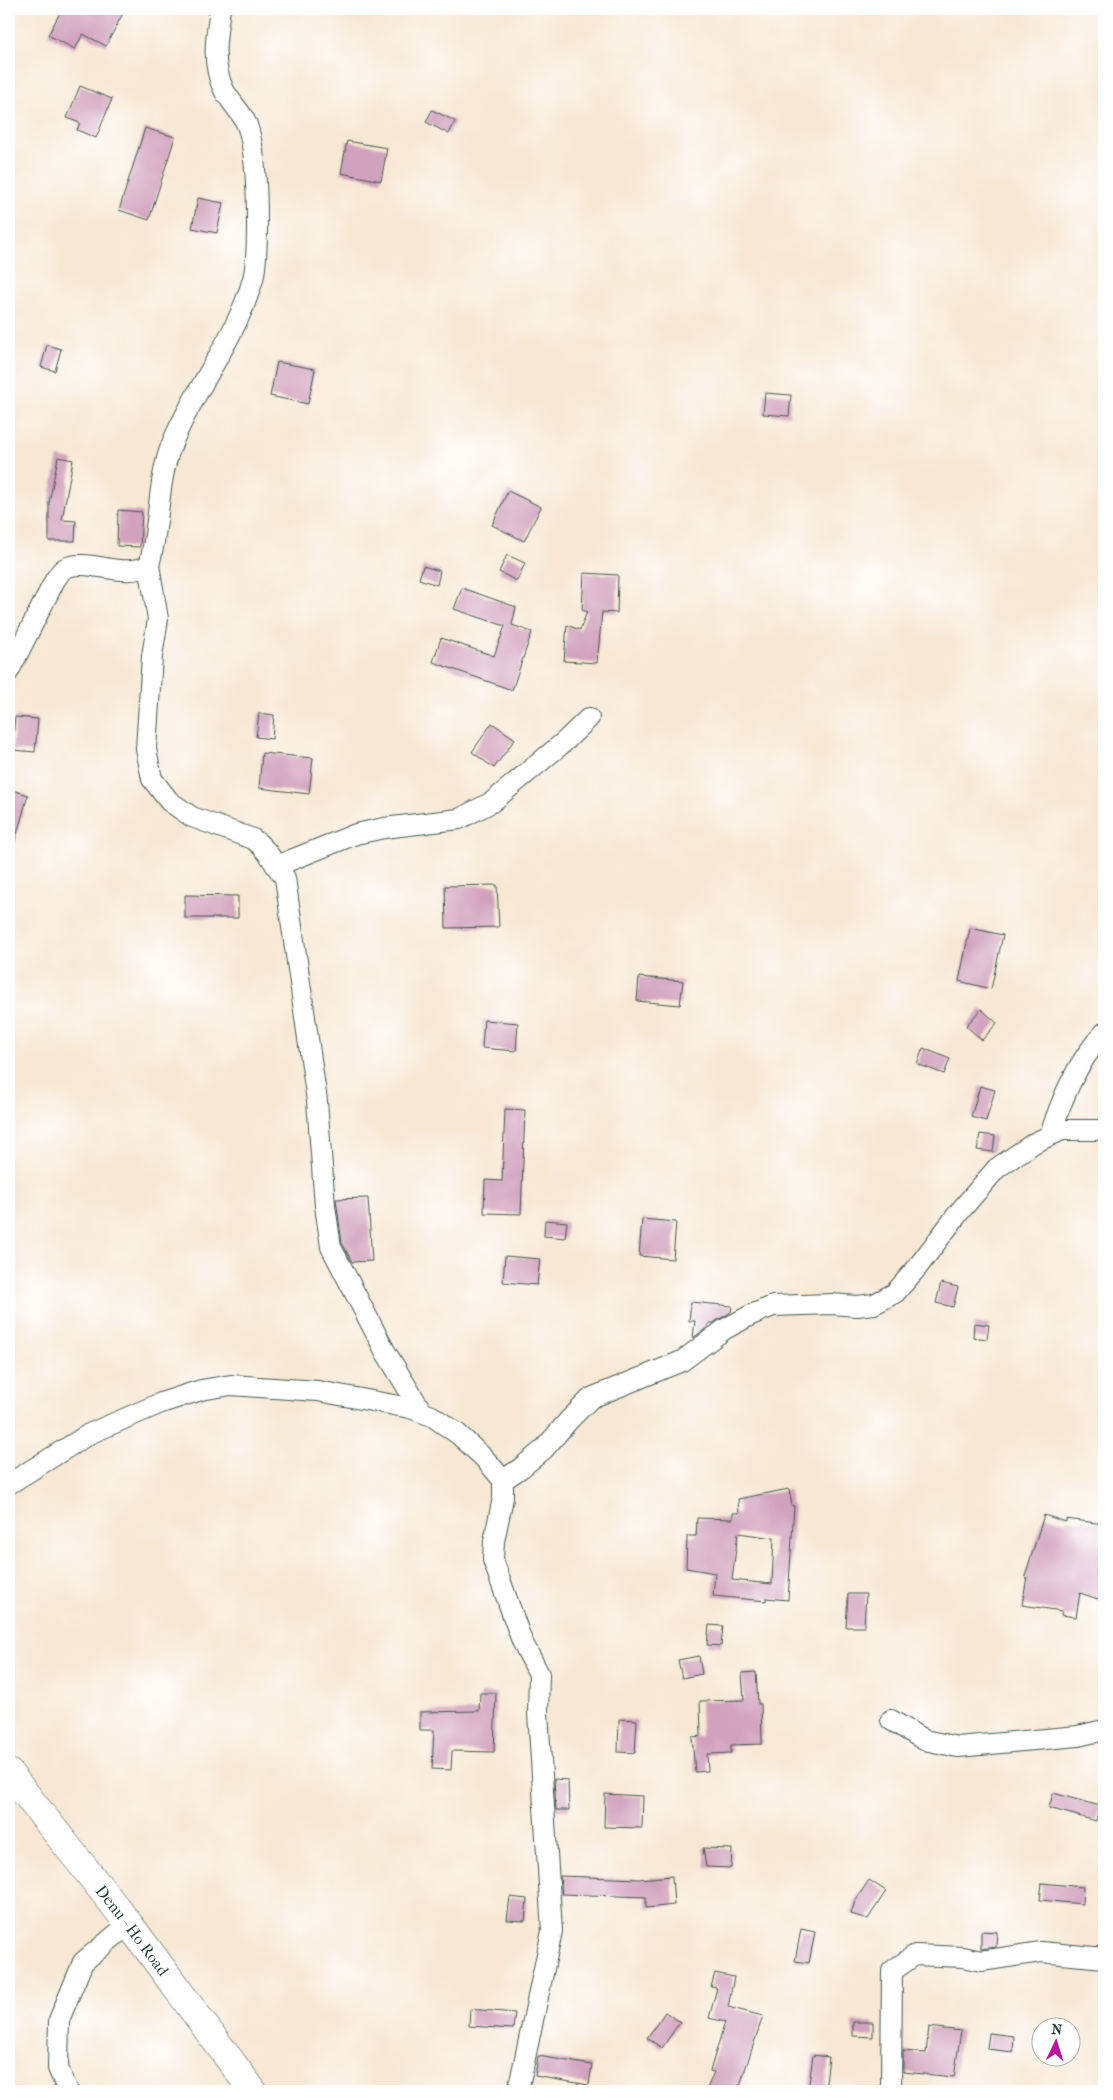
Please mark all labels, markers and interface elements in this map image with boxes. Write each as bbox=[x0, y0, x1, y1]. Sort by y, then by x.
street label: Denu - Ho Road bbox=[92, 1881, 174, 1979]
north arrow bbox=[1030, 2018, 1080, 2068]
text: N bbox=[1051, 2021, 1063, 2038]

